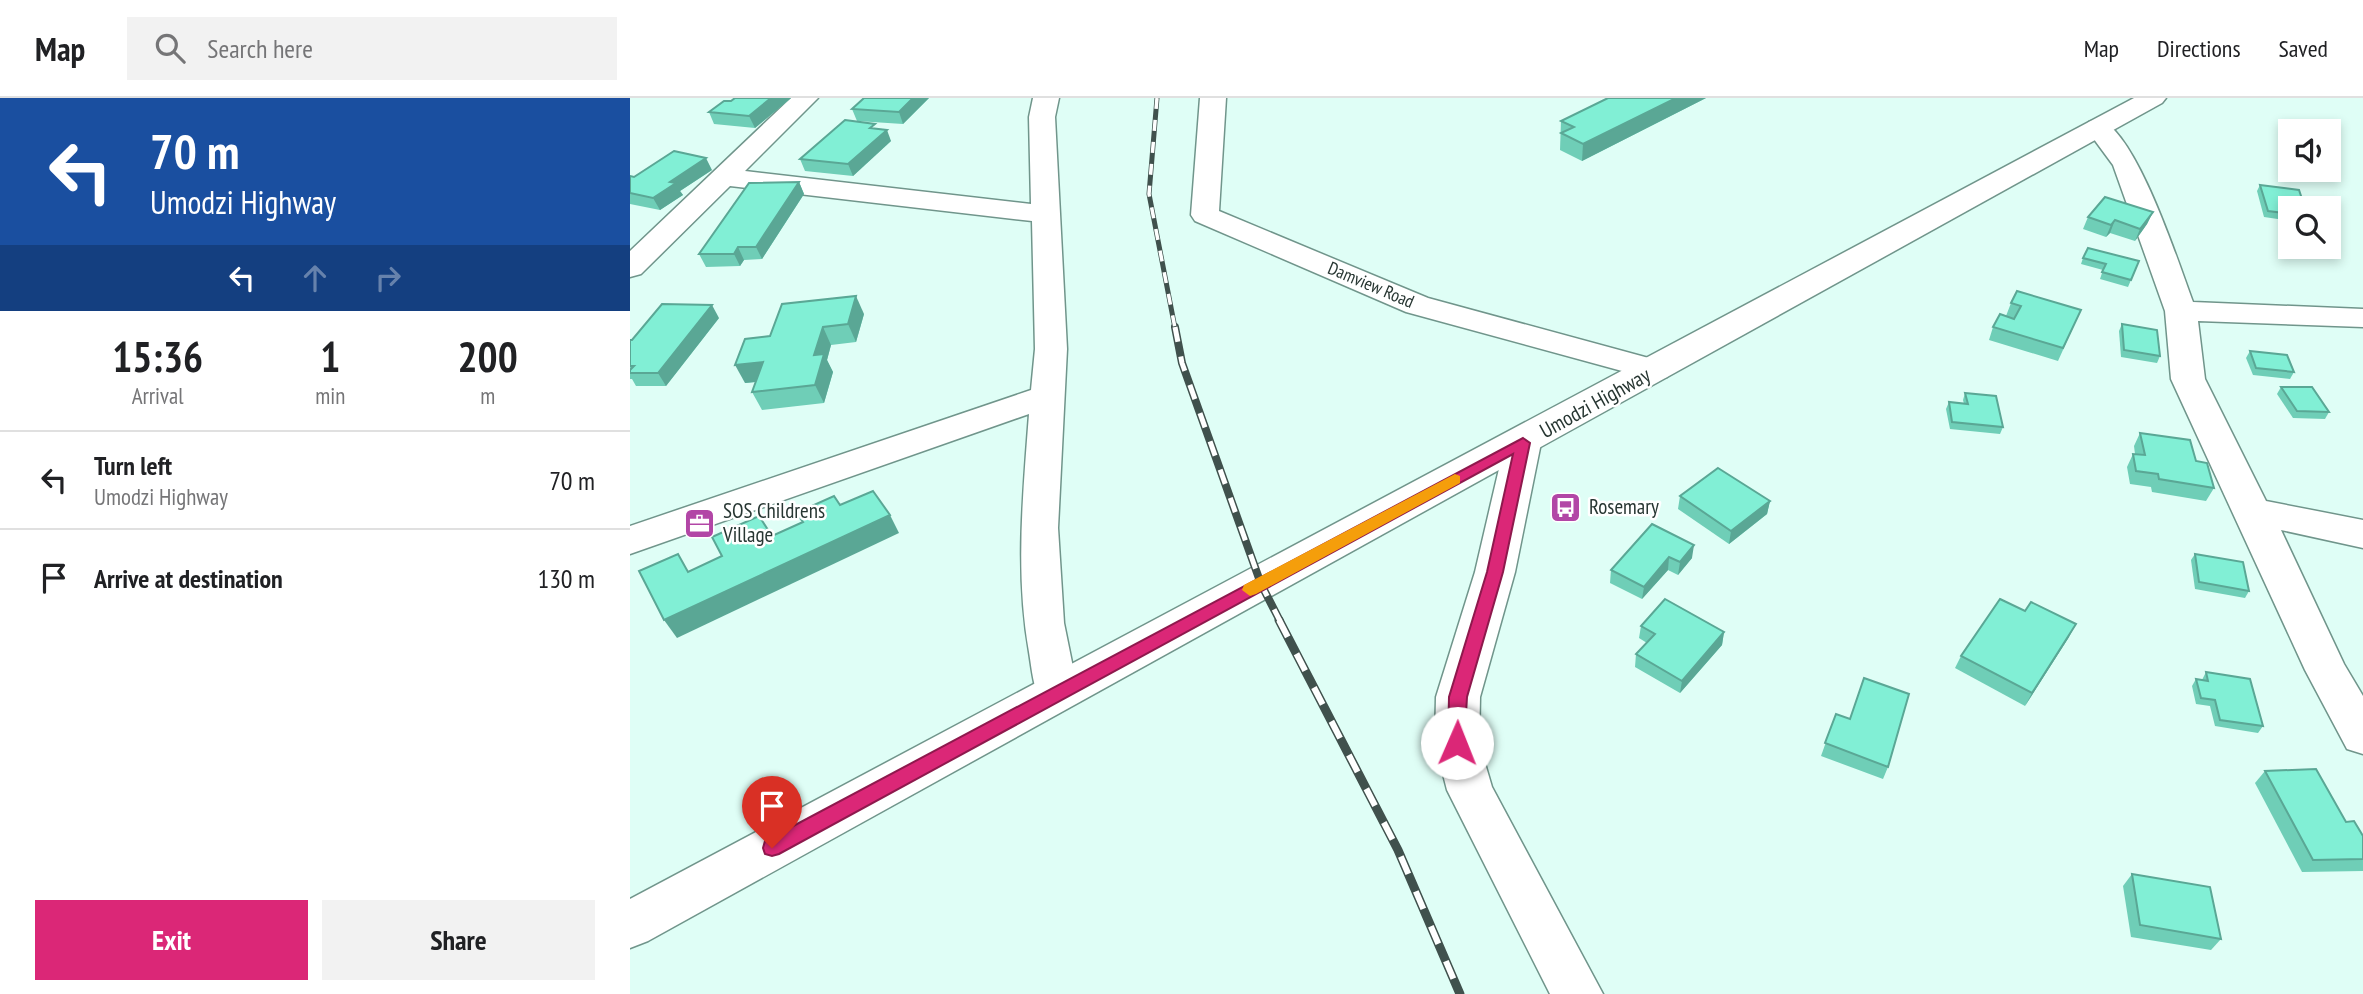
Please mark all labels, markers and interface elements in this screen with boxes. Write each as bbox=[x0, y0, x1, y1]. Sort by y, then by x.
search box bbox=[127, 17, 617, 80]
text: Map bbox=[35, 27, 85, 70]
icon: search bbox=[151, 29, 189, 67]
text: Search here bbox=[207, 32, 313, 65]
text: Map bbox=[2084, 33, 2119, 64]
text: Directions bbox=[2157, 33, 2241, 64]
text: Saved bbox=[2279, 33, 2328, 64]
text: 70 m bbox=[150, 119, 239, 183]
map controls bbox=[2278, 119, 2341, 259]
button: sound bbox=[2278, 119, 2341, 182]
icon: left bbox=[35, 126, 126, 217]
text: Umodzi Highway bbox=[150, 181, 336, 223]
button: search bbox=[2278, 196, 2341, 259]
street label: Damview Road bbox=[1325, 256, 1418, 313]
icon: left bbox=[223, 259, 261, 297]
icon: ahead bbox=[296, 259, 334, 297]
icon: right bbox=[369, 259, 407, 297]
text: 15:36 bbox=[112, 329, 203, 384]
text: 1 bbox=[320, 329, 340, 384]
text: 200 bbox=[458, 329, 518, 384]
street label: Umodzi Highway bbox=[1535, 361, 1655, 444]
text: Arrival bbox=[132, 381, 184, 410]
text: min bbox=[315, 381, 345, 410]
text: m bbox=[480, 381, 495, 410]
text: Turn left bbox=[94, 449, 172, 482]
icon: left bbox=[35, 461, 73, 499]
text: 70 m bbox=[549, 464, 595, 497]
text: Umodzi Highway bbox=[94, 482, 228, 511]
bus stop icon: Rosemary bbox=[1549, 490, 1583, 524]
place label: Rosemary bbox=[1589, 493, 1659, 520]
place label: SOS Childrens Village bbox=[722, 497, 825, 548]
office icon: SOS Childrens Village bbox=[683, 506, 717, 540]
icon: arrive bbox=[35, 559, 73, 597]
text: Arrive at destination bbox=[94, 562, 283, 595]
text: 130 m bbox=[537, 562, 595, 595]
position arrow bbox=[1420, 706, 1494, 780]
pin bbox=[742, 776, 802, 848]
icon: arrive bbox=[753, 787, 791, 825]
button: Exit bbox=[35, 900, 308, 980]
button: Share bbox=[322, 900, 595, 980]

